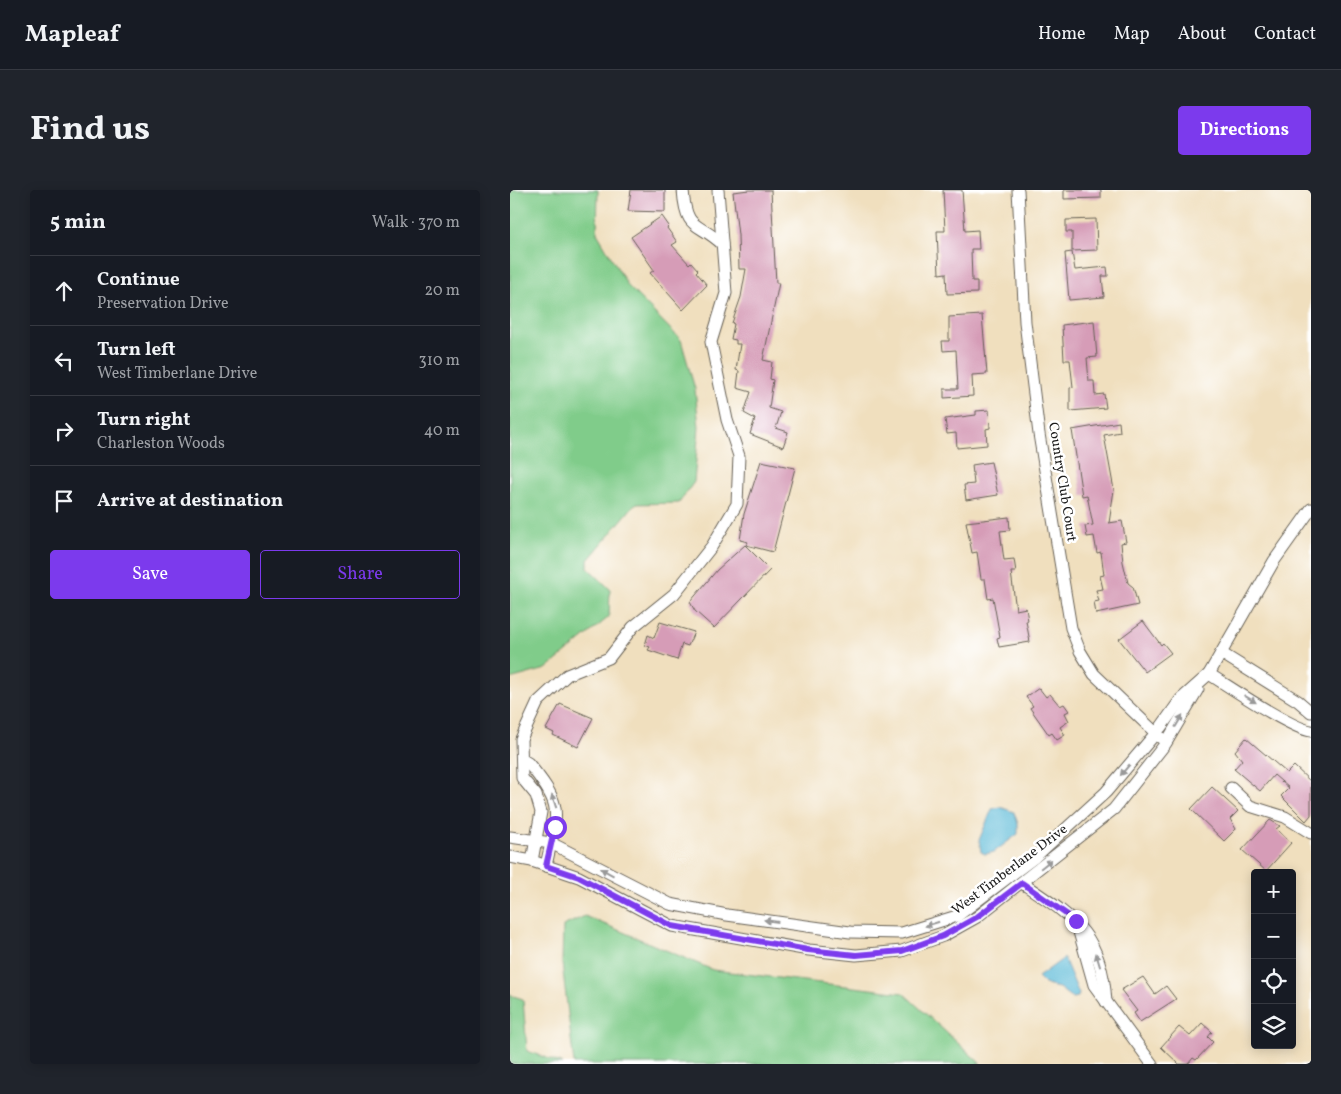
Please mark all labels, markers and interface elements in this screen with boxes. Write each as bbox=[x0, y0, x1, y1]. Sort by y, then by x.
text: Mapleaf bbox=[25, 18, 119, 52]
text: Home bbox=[1038, 22, 1086, 47]
text: Map bbox=[1114, 22, 1150, 47]
text: About bbox=[1178, 22, 1226, 47]
text: Contact bbox=[1254, 22, 1316, 47]
text: Find us bbox=[30, 106, 150, 154]
button: Directions bbox=[1178, 106, 1311, 155]
text: 5 min bbox=[50, 208, 106, 237]
text: Walk · 370 m bbox=[372, 212, 460, 234]
text: Continue bbox=[97, 267, 180, 293]
icon: ahead bbox=[50, 277, 78, 305]
text: 20 m bbox=[425, 280, 460, 302]
text: Preservation Drive bbox=[97, 293, 229, 315]
text: Turn left bbox=[97, 337, 176, 363]
icon: left bbox=[50, 347, 78, 375]
text: 310 m bbox=[419, 350, 460, 372]
text: West Timberlane Drive bbox=[97, 363, 257, 385]
text: Turn right bbox=[97, 407, 190, 433]
icon: right bbox=[50, 417, 78, 445]
text: 40 m bbox=[424, 420, 460, 442]
street label: Country Club Court bbox=[1043, 421, 1081, 543]
text: Charleston Woods bbox=[97, 433, 225, 455]
icon: arrive bbox=[50, 487, 78, 515]
text: Arrive at destination bbox=[97, 488, 283, 514]
button: Save bbox=[50, 550, 250, 599]
button: Share bbox=[260, 550, 460, 599]
one-way arrow bbox=[1244, 695, 1257, 704]
one-way arrow bbox=[1174, 714, 1183, 727]
one-way arrow bbox=[1119, 763, 1130, 776]
one-way arrow bbox=[549, 793, 557, 808]
route start bbox=[544, 816, 567, 839]
street label: West Timberlane Drive bbox=[948, 820, 1072, 920]
one-way arrow bbox=[1039, 859, 1052, 870]
one-way arrow bbox=[600, 868, 615, 876]
map controls bbox=[1251, 869, 1296, 1049]
button: + bbox=[1251, 869, 1296, 914]
route end bbox=[1065, 910, 1088, 933]
button: − bbox=[1251, 914, 1296, 959]
one-way arrow bbox=[763, 917, 779, 925]
one-way arrow bbox=[924, 920, 939, 928]
one-way arrow bbox=[1093, 952, 1101, 967]
button: locate bbox=[1251, 959, 1296, 1004]
button: layers bbox=[1251, 1004, 1296, 1049]

